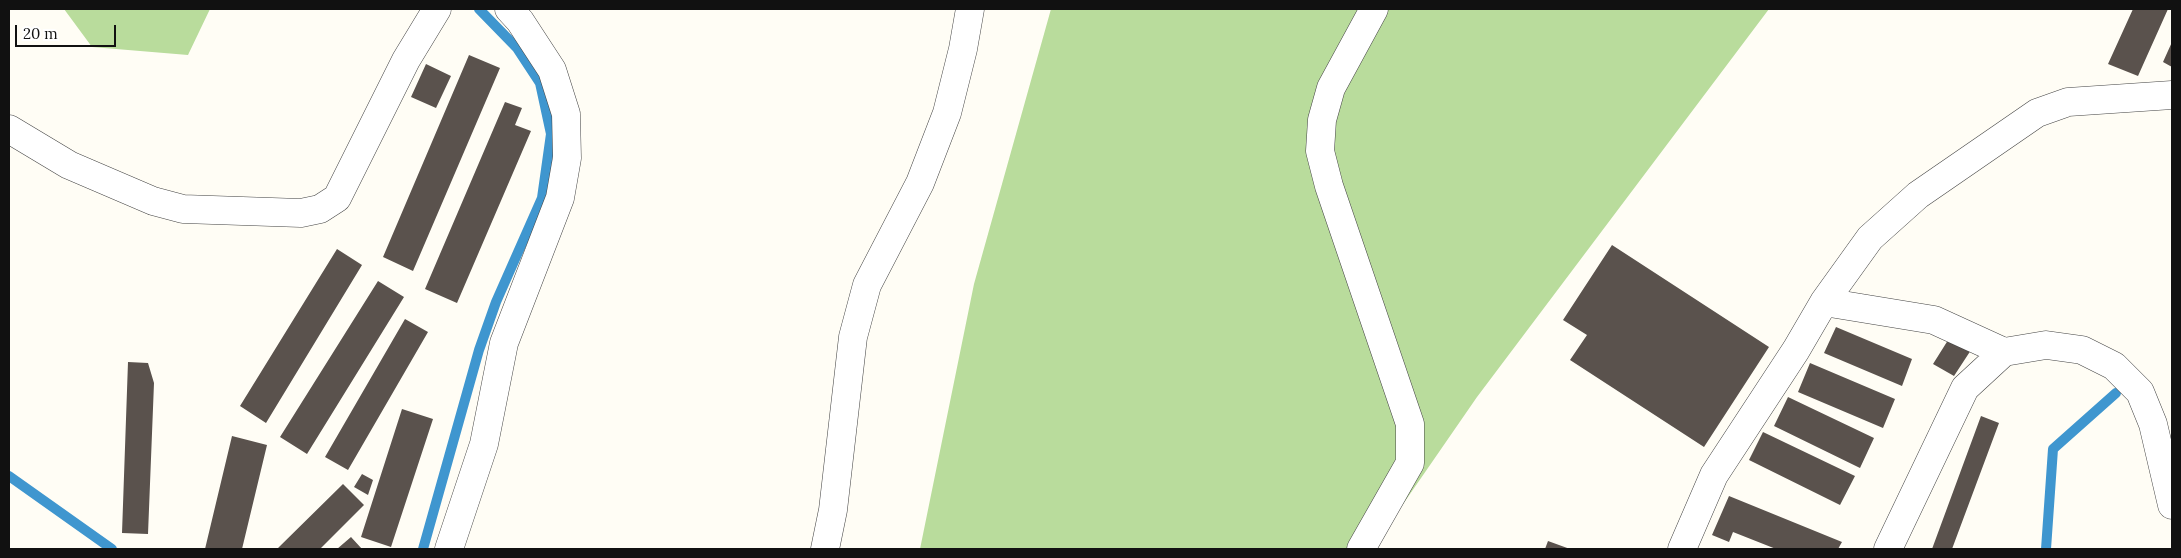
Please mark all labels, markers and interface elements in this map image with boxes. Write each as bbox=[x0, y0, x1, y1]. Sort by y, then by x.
scale bar bbox=[18, 15, 119, 47]
text: 20 m bbox=[23, 24, 58, 43]

